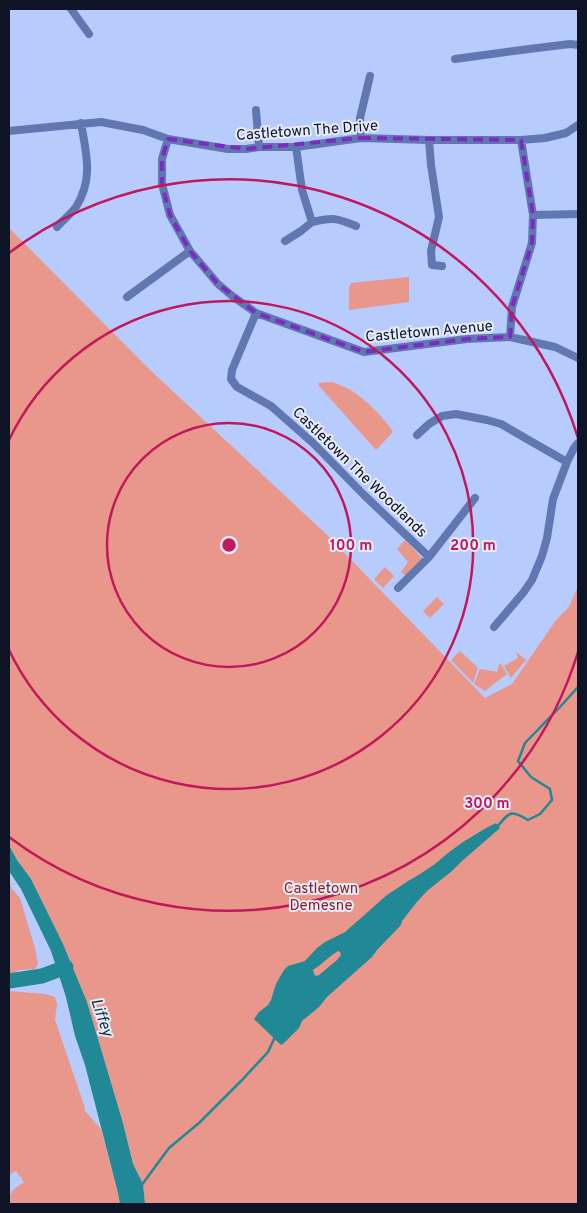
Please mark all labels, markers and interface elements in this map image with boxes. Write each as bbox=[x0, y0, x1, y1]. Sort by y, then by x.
street label: Castletown The Drive bbox=[236, 117, 379, 146]
street label: Castletown Avenue bbox=[365, 317, 494, 348]
street label: Castletown The Woodlands bbox=[287, 404, 430, 543]
centre of rings bbox=[220, 536, 238, 554]
text: 100 m bbox=[330, 537, 372, 556]
text: 200 m bbox=[450, 537, 496, 556]
text: 300 m bbox=[464, 795, 510, 814]
park label: Castletown Demesne bbox=[284, 880, 358, 916]
water label: Liffey bbox=[85, 996, 118, 1041]

